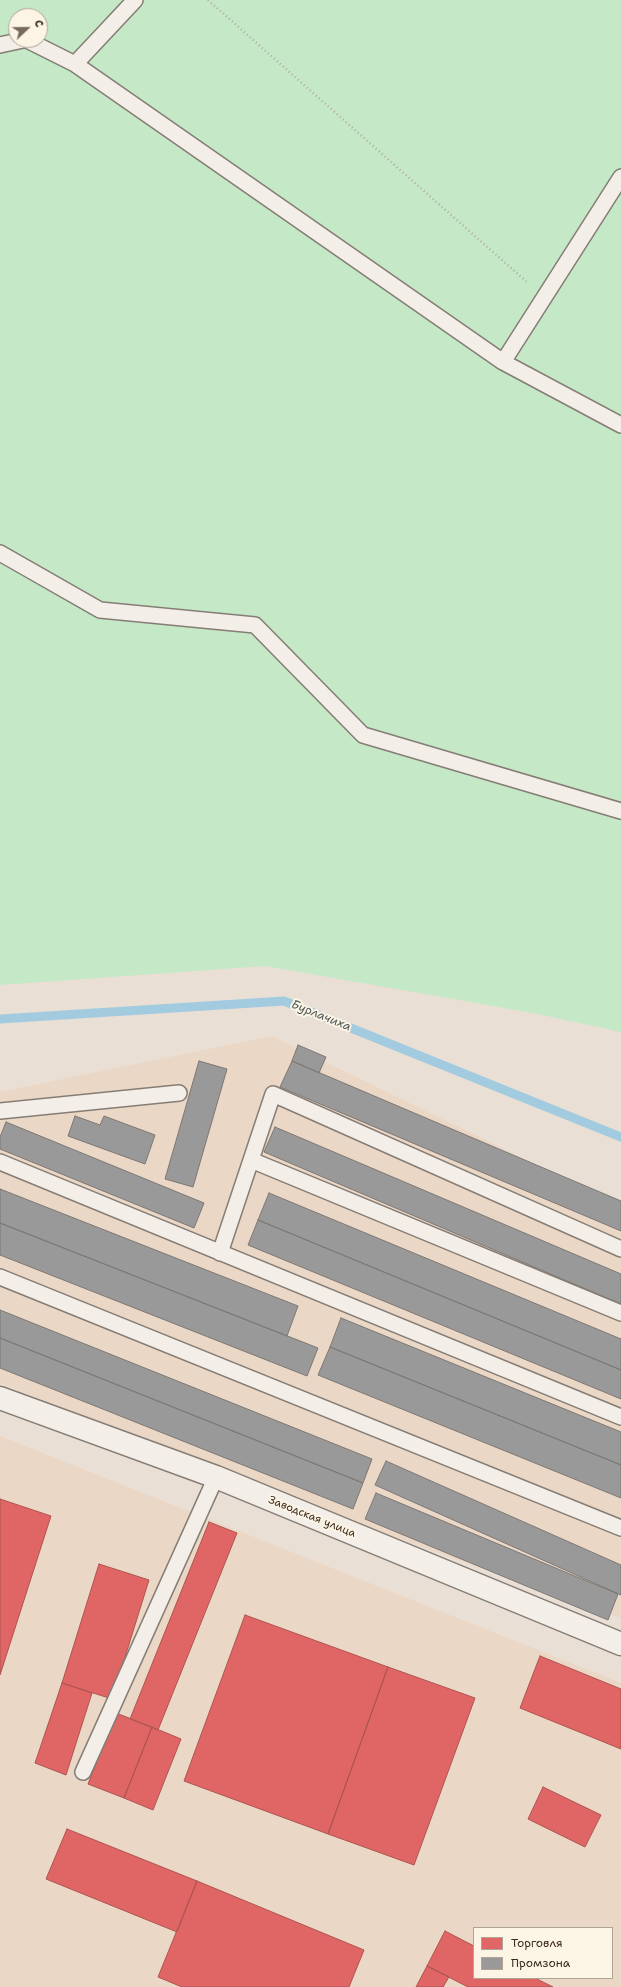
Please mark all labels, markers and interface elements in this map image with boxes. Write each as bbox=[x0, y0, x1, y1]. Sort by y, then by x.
north arrow bbox=[8, 8, 48, 48]
text: С bbox=[30, 18, 47, 30]
water label: Бурлачиха bbox=[289, 997, 353, 1035]
street label: Заводская улица bbox=[266, 1493, 358, 1541]
legend bbox=[473, 1927, 613, 1979]
text: Торговля bbox=[511, 1935, 563, 1951]
text: Промзона bbox=[511, 1955, 570, 1971]

